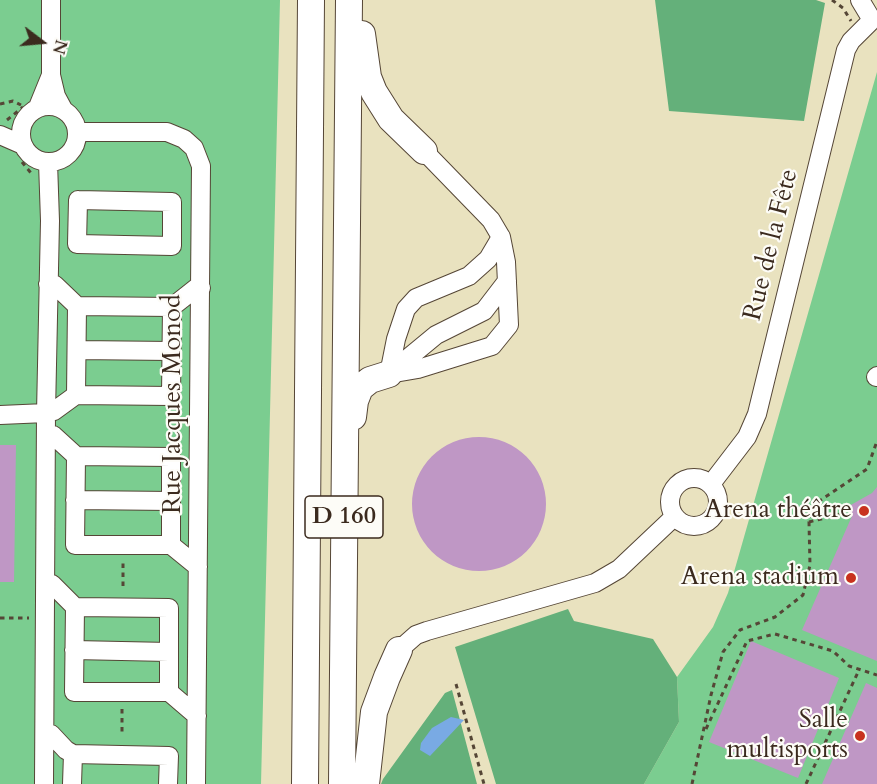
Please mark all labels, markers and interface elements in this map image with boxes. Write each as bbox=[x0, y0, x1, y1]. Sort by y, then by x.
north arrow bbox=[12, 12, 72, 72]
text: N bbox=[47, 37, 72, 57]
street label: Rue de la Fête bbox=[738, 166, 806, 324]
street label: Rue Jacques Monod bbox=[158, 294, 190, 514]
place label: Arena théâtre bbox=[704, 495, 852, 527]
road number: D 160 bbox=[305, 496, 383, 538]
marker: Arena théâtre bbox=[857, 504, 871, 518]
place label: Arena stadium bbox=[681, 562, 839, 594]
marker: Arena stadium bbox=[844, 571, 858, 585]
place label: Salle multisports bbox=[727, 705, 848, 766]
marker: Salle multisports bbox=[853, 729, 867, 743]

